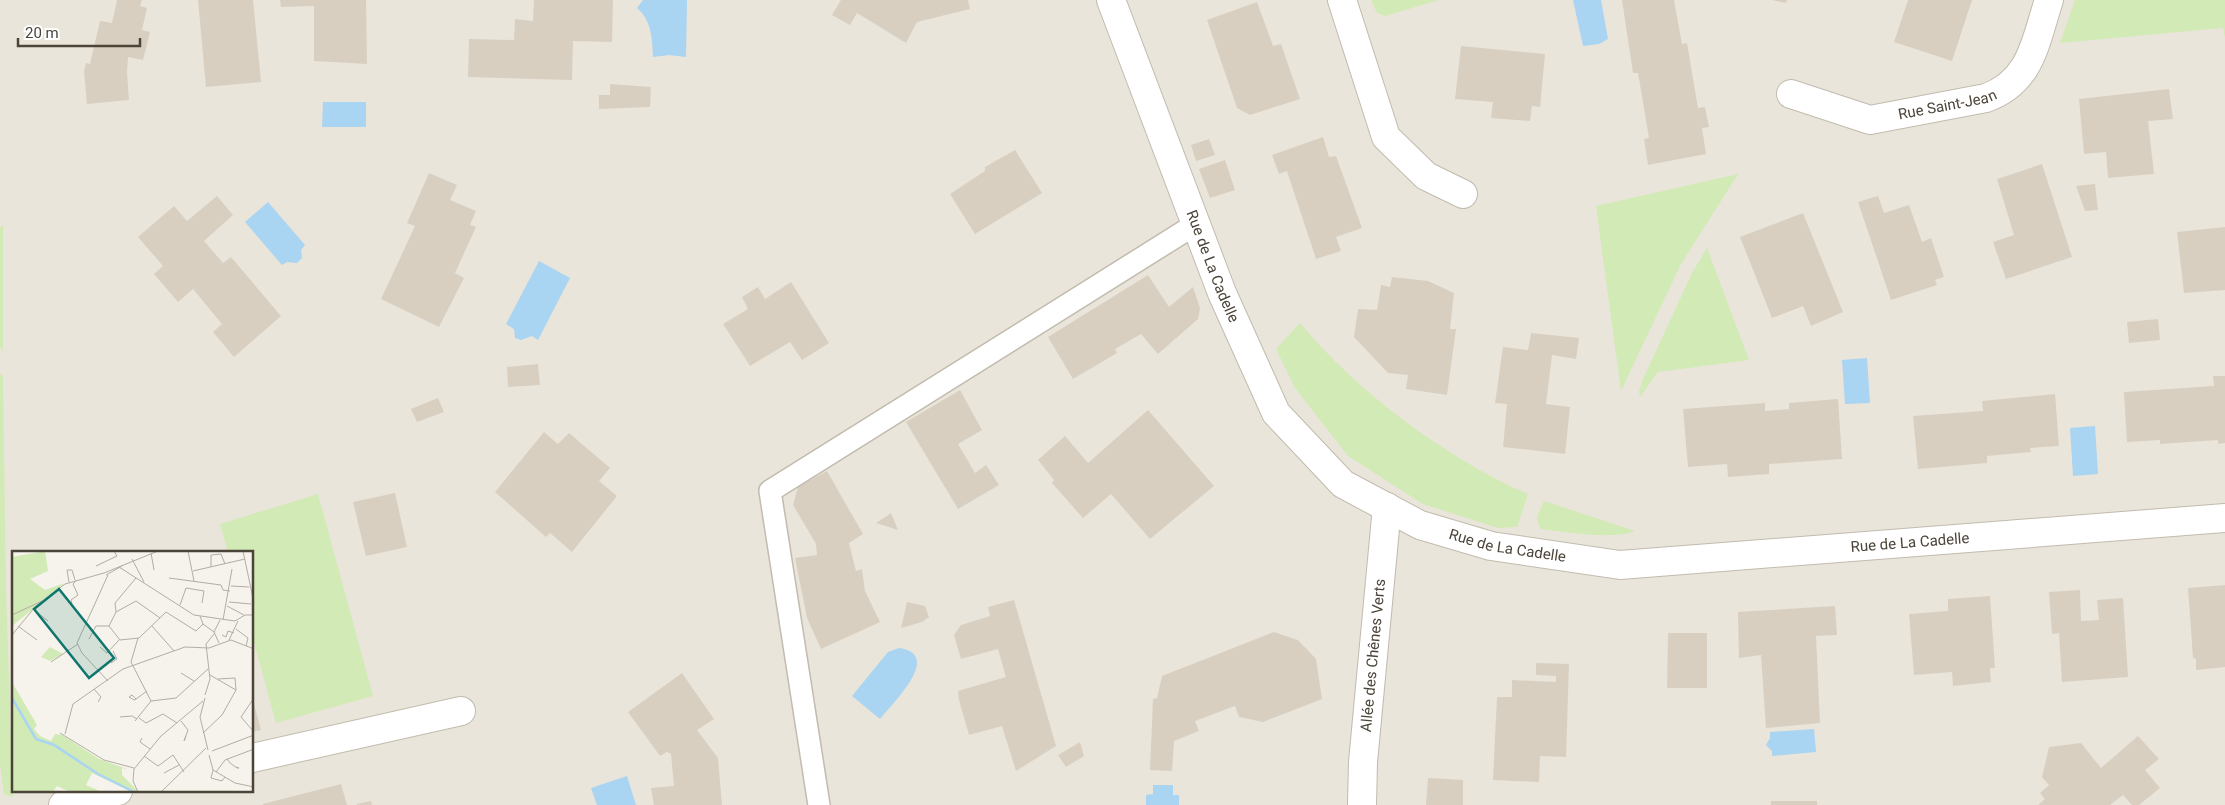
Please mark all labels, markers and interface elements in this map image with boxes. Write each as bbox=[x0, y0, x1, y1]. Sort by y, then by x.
scale bar bbox=[18, 15, 140, 47]
text: 20 m bbox=[25, 24, 59, 42]
street label: Rue Saint-Jean bbox=[1897, 86, 2000, 123]
street label: Rue de La Cadelle bbox=[1182, 208, 1243, 325]
street label: Rue de La Cadelle bbox=[1447, 525, 1567, 566]
street label: Rue de La Cadelle bbox=[1850, 529, 1970, 556]
inset map bbox=[12, 551, 254, 792]
street label: Allée des Chênes Verts bbox=[1357, 578, 1389, 733]

